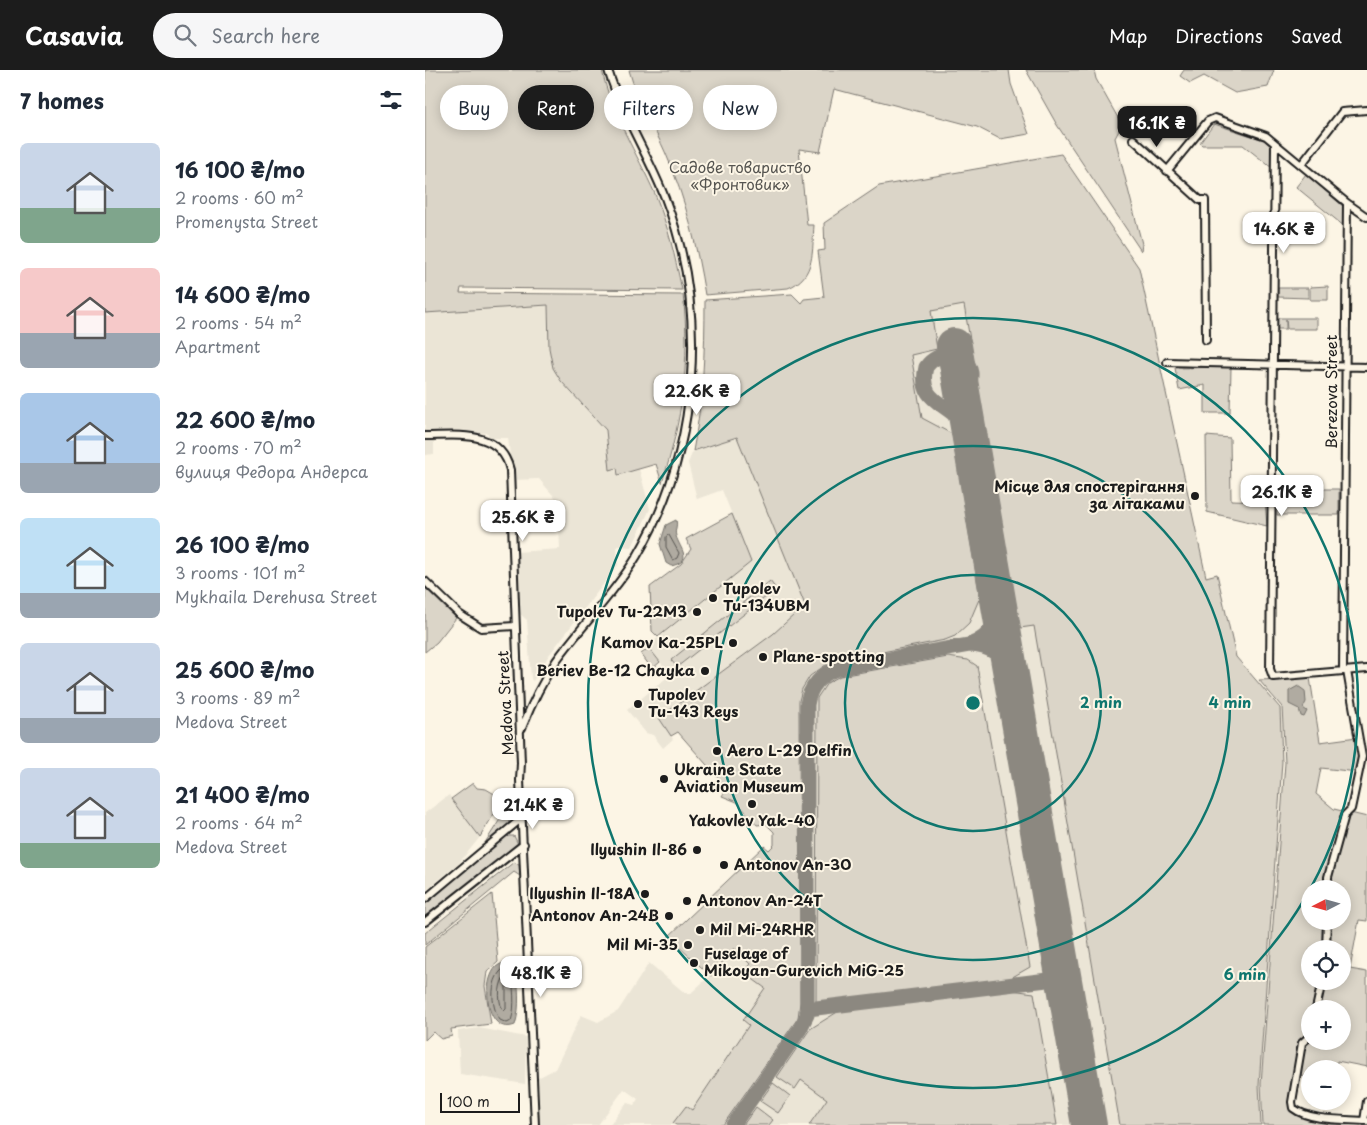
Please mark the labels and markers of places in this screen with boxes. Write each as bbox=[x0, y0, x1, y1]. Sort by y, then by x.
pin: 16.1K ₴ bbox=[1111, 106, 1203, 148]
pin: 14.6K ₴ bbox=[1238, 212, 1330, 254]
pin: 22.6K ₴ bbox=[651, 374, 743, 416]
place label: Місце для спостерігання за літаками bbox=[994, 474, 1185, 514]
pin: 26.1K ₴ bbox=[1236, 474, 1328, 517]
marker: Місце для спостерігання за літаками bbox=[1189, 490, 1201, 502]
pin: 25.6K ₴ bbox=[477, 500, 569, 542]
place label: Tupolev Tu-134UBM bbox=[723, 576, 810, 616]
marker: Tupolev Tu-134UBM bbox=[707, 592, 719, 604]
place label: Tupolev Tu-22M3 bbox=[557, 599, 687, 622]
marker: Tupolev Tu-22M3 bbox=[691, 606, 703, 618]
place label: Kamov Ka-25PL bbox=[601, 630, 724, 653]
marker: Kamov Ka-25PL bbox=[727, 637, 739, 649]
place label: Plane-spotting bbox=[773, 644, 884, 667]
marker: Plane-spotting bbox=[757, 651, 769, 663]
place label: Beriev Be-12 Chayka bbox=[536, 658, 695, 681]
marker: Beriev Be-12 Chayka bbox=[699, 665, 711, 677]
place label: Tupolev Tu-143 Reys bbox=[648, 682, 739, 722]
centre of rings bbox=[964, 694, 982, 712]
marker: Tupolev Tu-143 Reys bbox=[632, 698, 644, 710]
place label: Aero L-29 Delfin bbox=[726, 738, 852, 761]
marker: Aero L-29 Delfin bbox=[711, 745, 723, 757]
place label: Ukraine State Aviation Museum bbox=[674, 757, 804, 797]
marker: Ukraine State Aviation Museum bbox=[658, 773, 670, 785]
pin: 21.4K ₴ bbox=[487, 788, 579, 830]
marker: Yakovlev Yak-40 bbox=[746, 798, 758, 810]
place label: Yakovlev Yak-40 bbox=[689, 808, 815, 831]
place label: Ilyushin Il-86 bbox=[590, 837, 687, 860]
marker: Ilyushin Il-86 bbox=[691, 844, 703, 856]
place label: Antonov An-30 bbox=[734, 852, 851, 875]
marker: Antonov An-30 bbox=[718, 859, 730, 871]
place label: Ilyushin Il-18A bbox=[529, 881, 635, 904]
marker: Ilyushin Il-18A bbox=[639, 888, 651, 900]
place label: Antonov An-24T bbox=[697, 888, 823, 911]
marker: Antonov An-24T bbox=[681, 895, 693, 907]
place label: Antonov An-24B bbox=[531, 903, 659, 926]
marker: Antonov An-24B bbox=[663, 910, 675, 922]
place label: Mil Mi-24RHR bbox=[710, 917, 814, 940]
marker: Mil Mi-24RHR bbox=[694, 924, 706, 936]
place label: Mil Mi-35 bbox=[607, 932, 678, 955]
marker: Mil Mi-35 bbox=[682, 939, 694, 951]
place label: Fuselage of Mikoyan-Gurevich MiG-25 bbox=[704, 941, 904, 981]
pin: 48.1K ₴ bbox=[495, 956, 587, 998]
marker: Fuselage of Mikoyan-Gurevich MiG-25 bbox=[688, 957, 700, 969]

